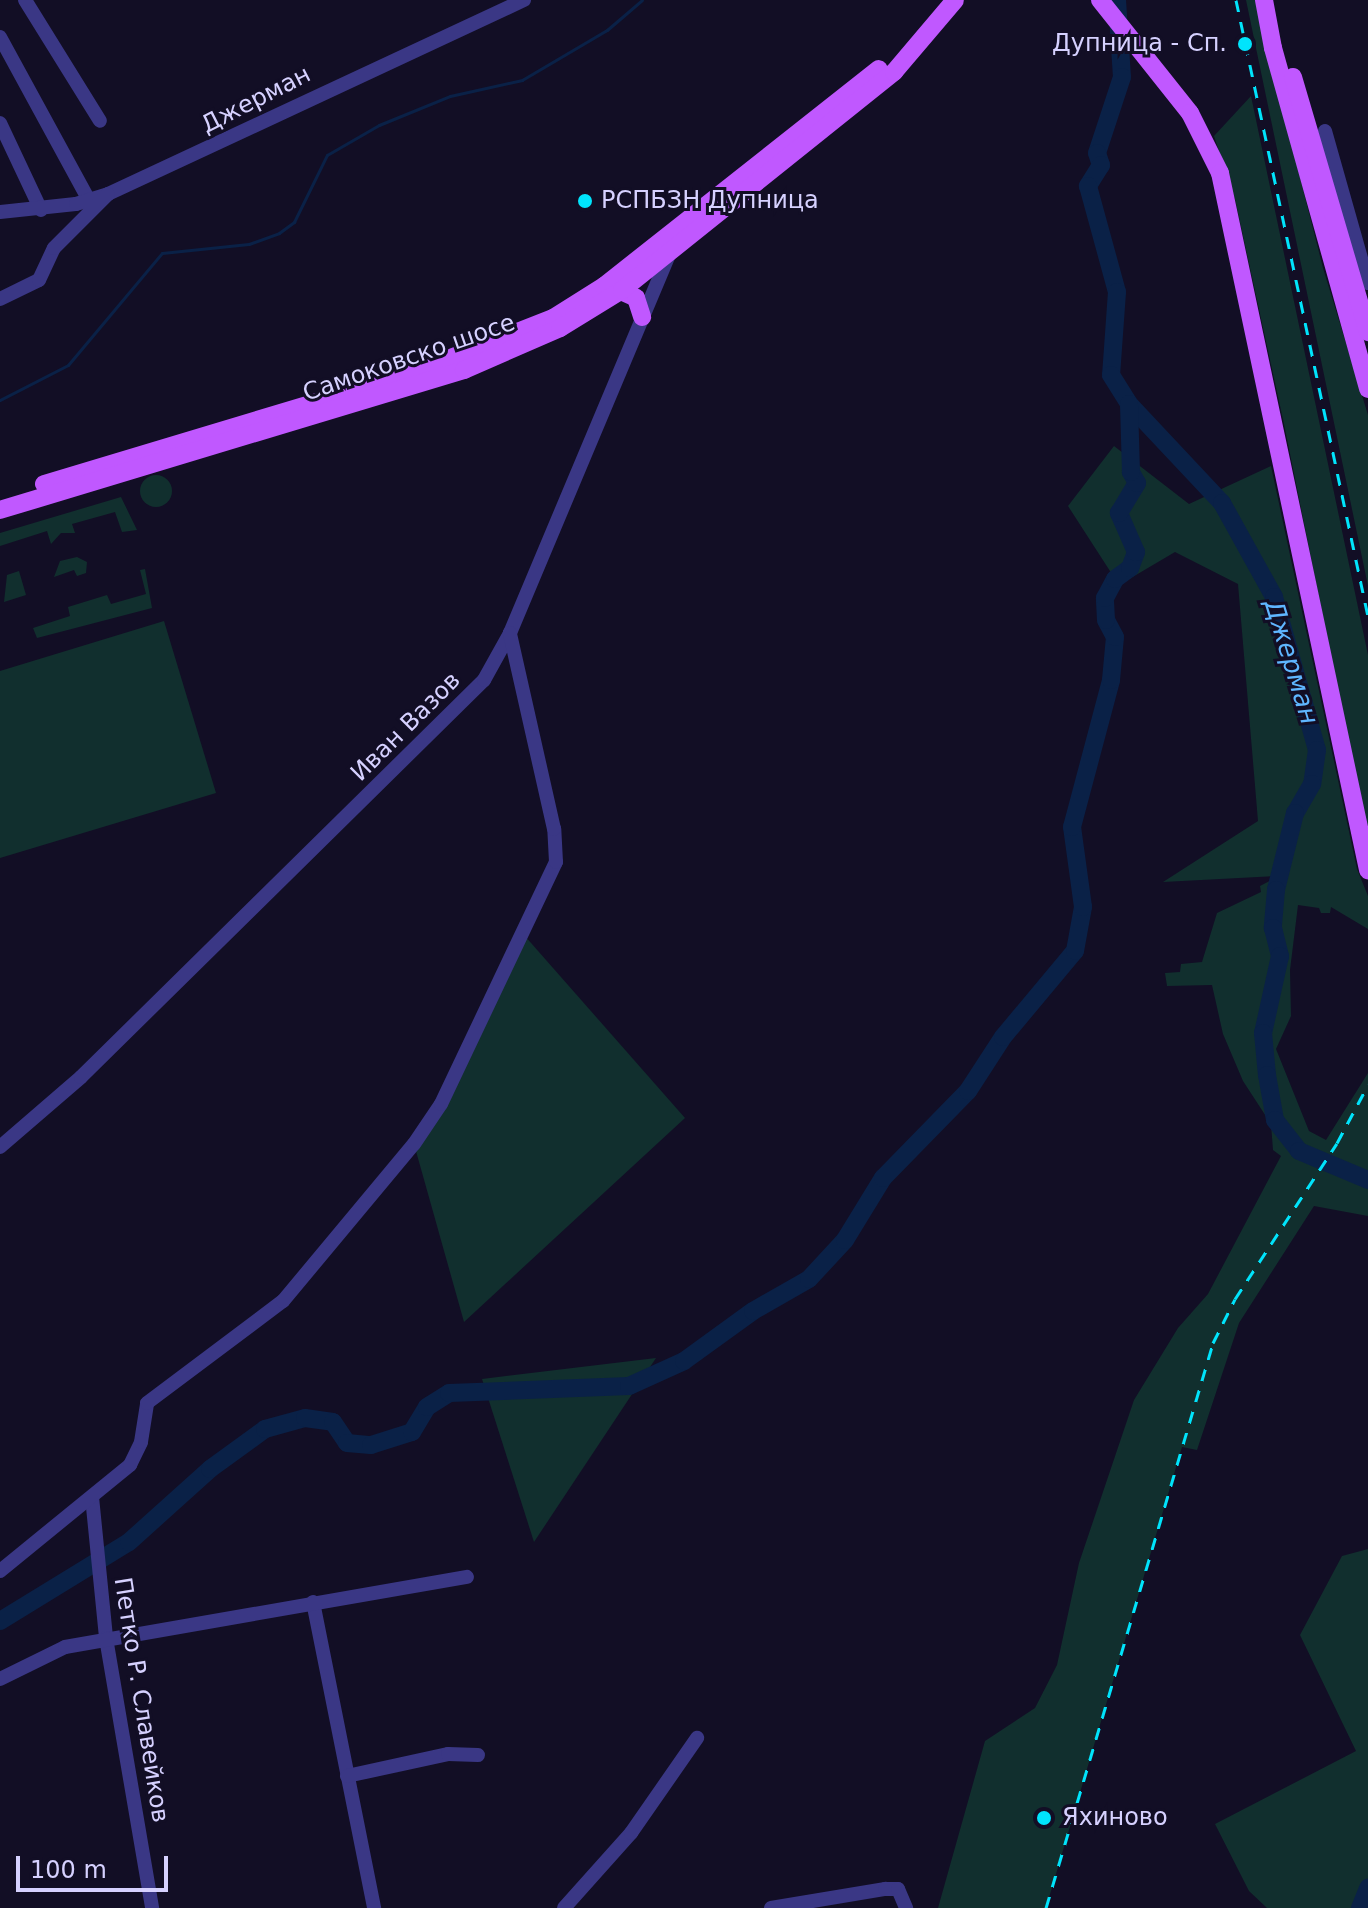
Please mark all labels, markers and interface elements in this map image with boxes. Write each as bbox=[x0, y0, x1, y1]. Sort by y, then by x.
place label: Дупница - Сп. bbox=[1052, 30, 1227, 58]
marker: Дупница - Сп. bbox=[1234, 33, 1256, 55]
street label: Джерман bbox=[197, 60, 315, 140]
place label: РСПБЗН Дупница bbox=[601, 187, 819, 215]
marker: РСПБЗН Дупница bbox=[576, 192, 594, 210]
street label: Самоковско шосе bbox=[299, 308, 519, 408]
water label: Джерман bbox=[1257, 596, 1325, 728]
street label: Иван Вазов bbox=[345, 666, 467, 788]
street label: Петко Р. Славейков bbox=[107, 1575, 175, 1825]
place label: Яхиново bbox=[1062, 1804, 1168, 1832]
marker: Яхиново bbox=[1033, 1807, 1055, 1829]
scale bar bbox=[20, 1840, 172, 1890]
text: 100 m bbox=[30, 1856, 107, 1884]

